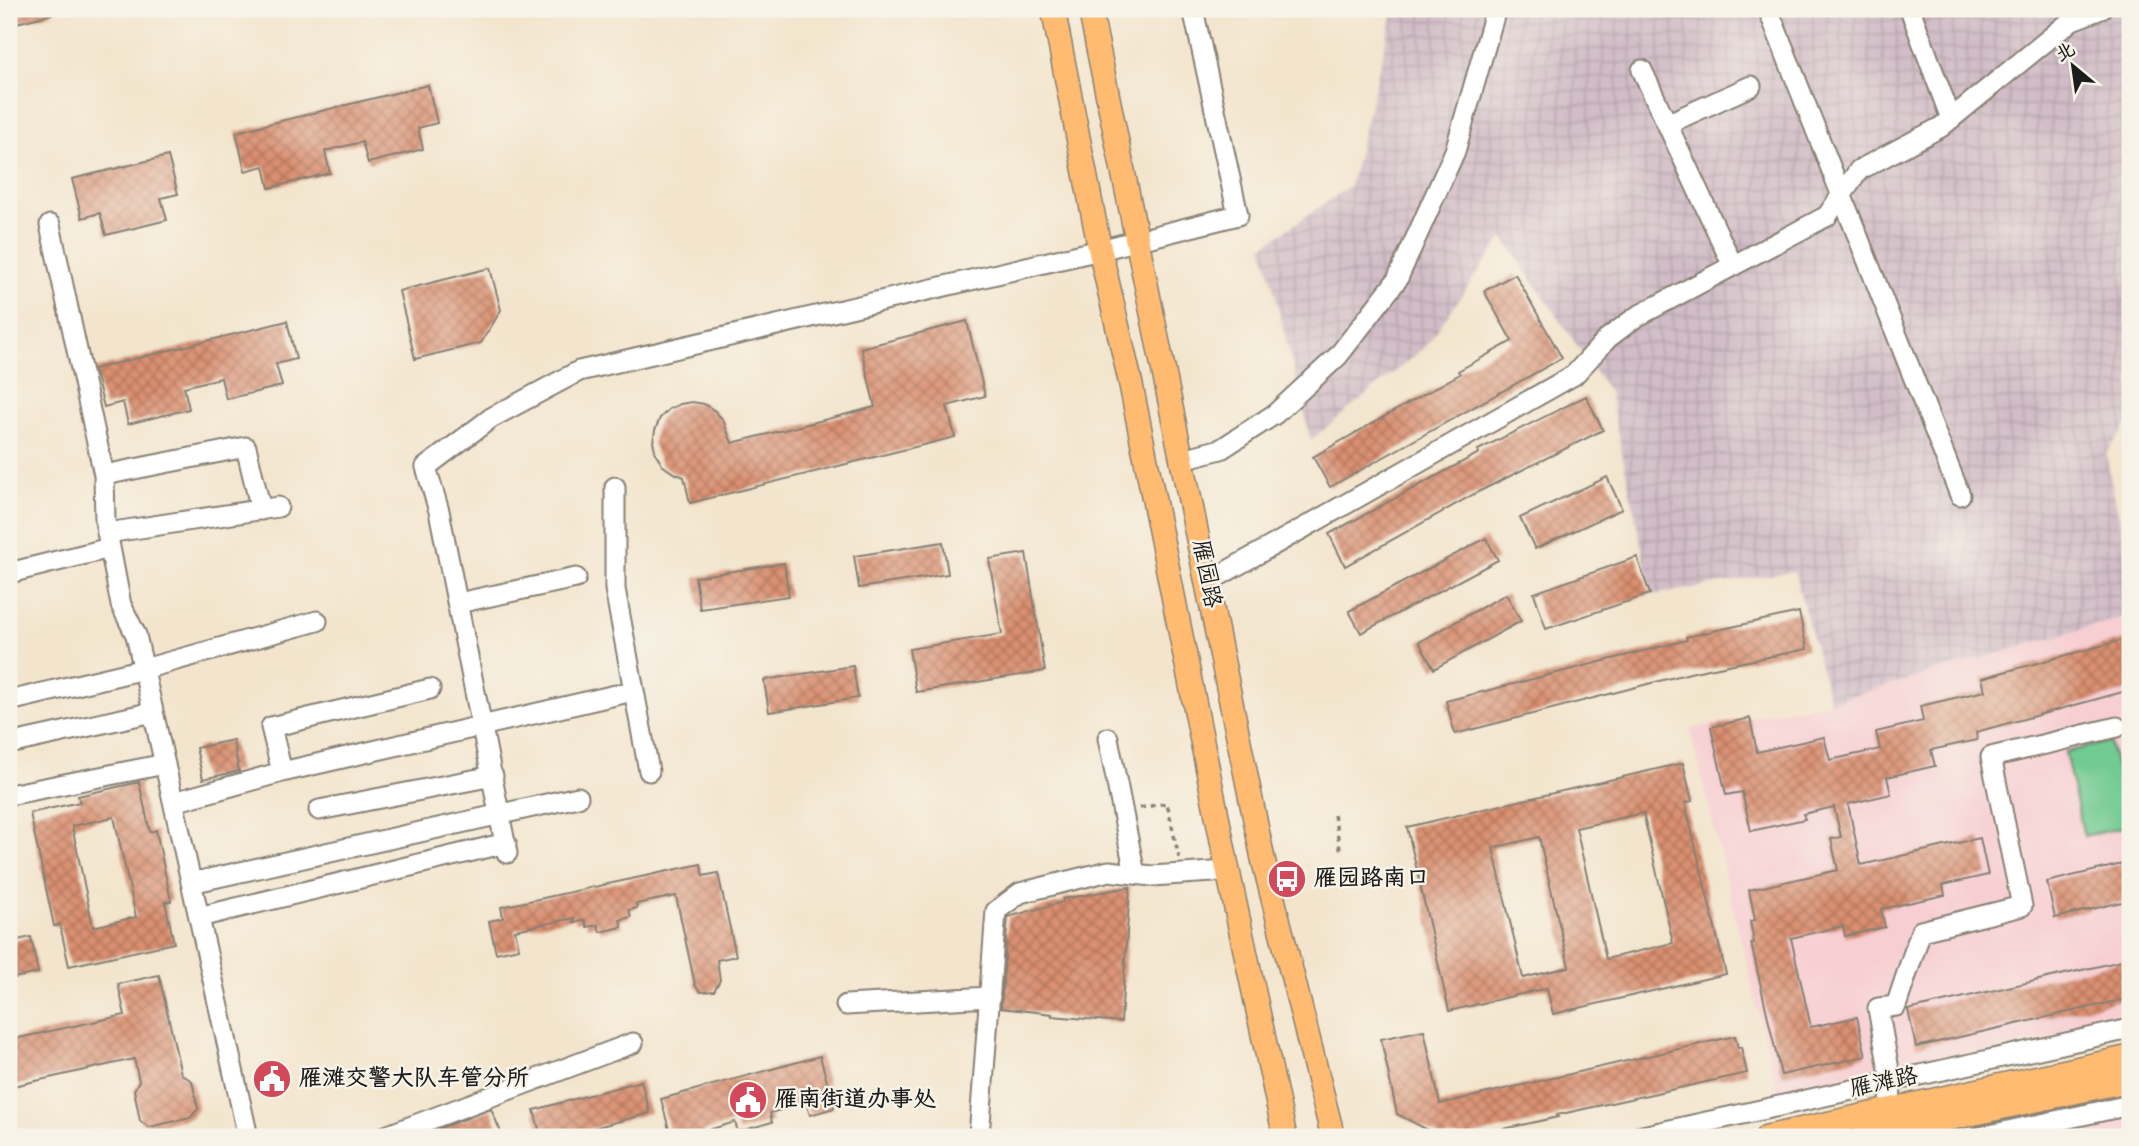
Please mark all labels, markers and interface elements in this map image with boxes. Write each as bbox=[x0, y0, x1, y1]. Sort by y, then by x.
north arrow bbox=[2038, 32, 2108, 102]
text: 北 bbox=[2051, 37, 2080, 68]
street label: 雁园路 bbox=[1185, 537, 1227, 611]
bus stop icon: 雁园路南口 bbox=[1266, 858, 1308, 900]
place label: 雁园路南口 bbox=[1314, 864, 1429, 894]
public building icon: 雁滩交警大队车管分所 bbox=[251, 1058, 293, 1100]
street label: 雁滩路 bbox=[1847, 1061, 1921, 1105]
place label: 雁滩交警大队车管分所 bbox=[299, 1064, 529, 1094]
public building icon: 雁南街道办事处 bbox=[727, 1079, 769, 1121]
place label: 雁南街道办事处 bbox=[775, 1085, 936, 1115]

